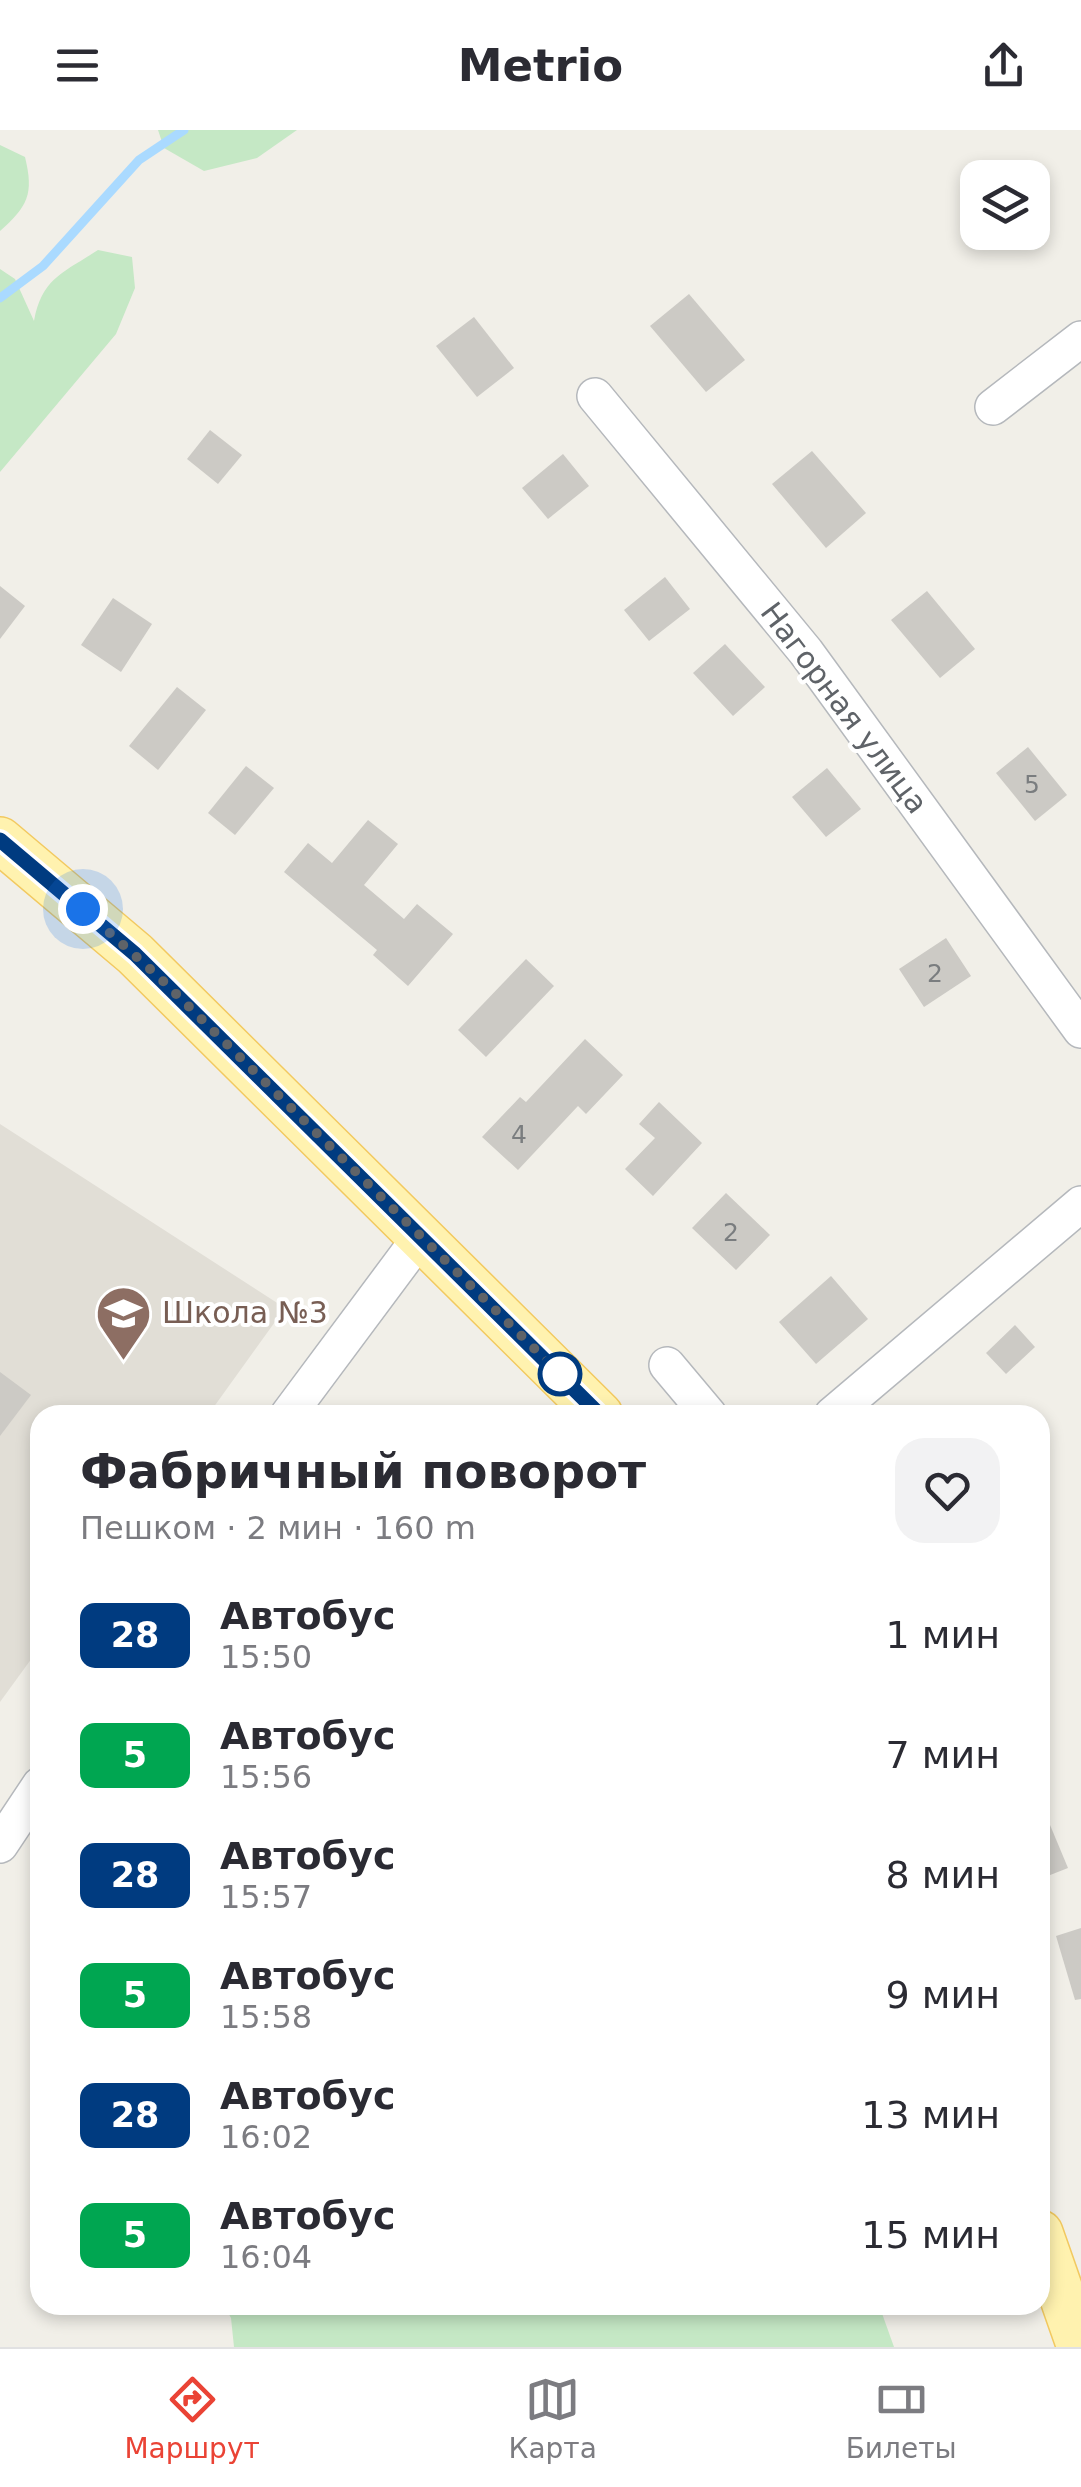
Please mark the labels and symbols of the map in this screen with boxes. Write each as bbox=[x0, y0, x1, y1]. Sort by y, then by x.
street label: Нагорная улица bbox=[754, 595, 935, 820]
house number: 5 bbox=[1024, 770, 1040, 799]
your location bbox=[58, 884, 108, 934]
house number: 2 bbox=[927, 959, 943, 988]
house number: 4 bbox=[511, 1120, 527, 1149]
house number: 2 bbox=[723, 1218, 739, 1247]
school or university icon: Школа №3 bbox=[93, 1283, 153, 1362]
place label: Школа №3 bbox=[162, 1295, 328, 1330]
unlabelled marker bbox=[539, 1353, 581, 1395]

